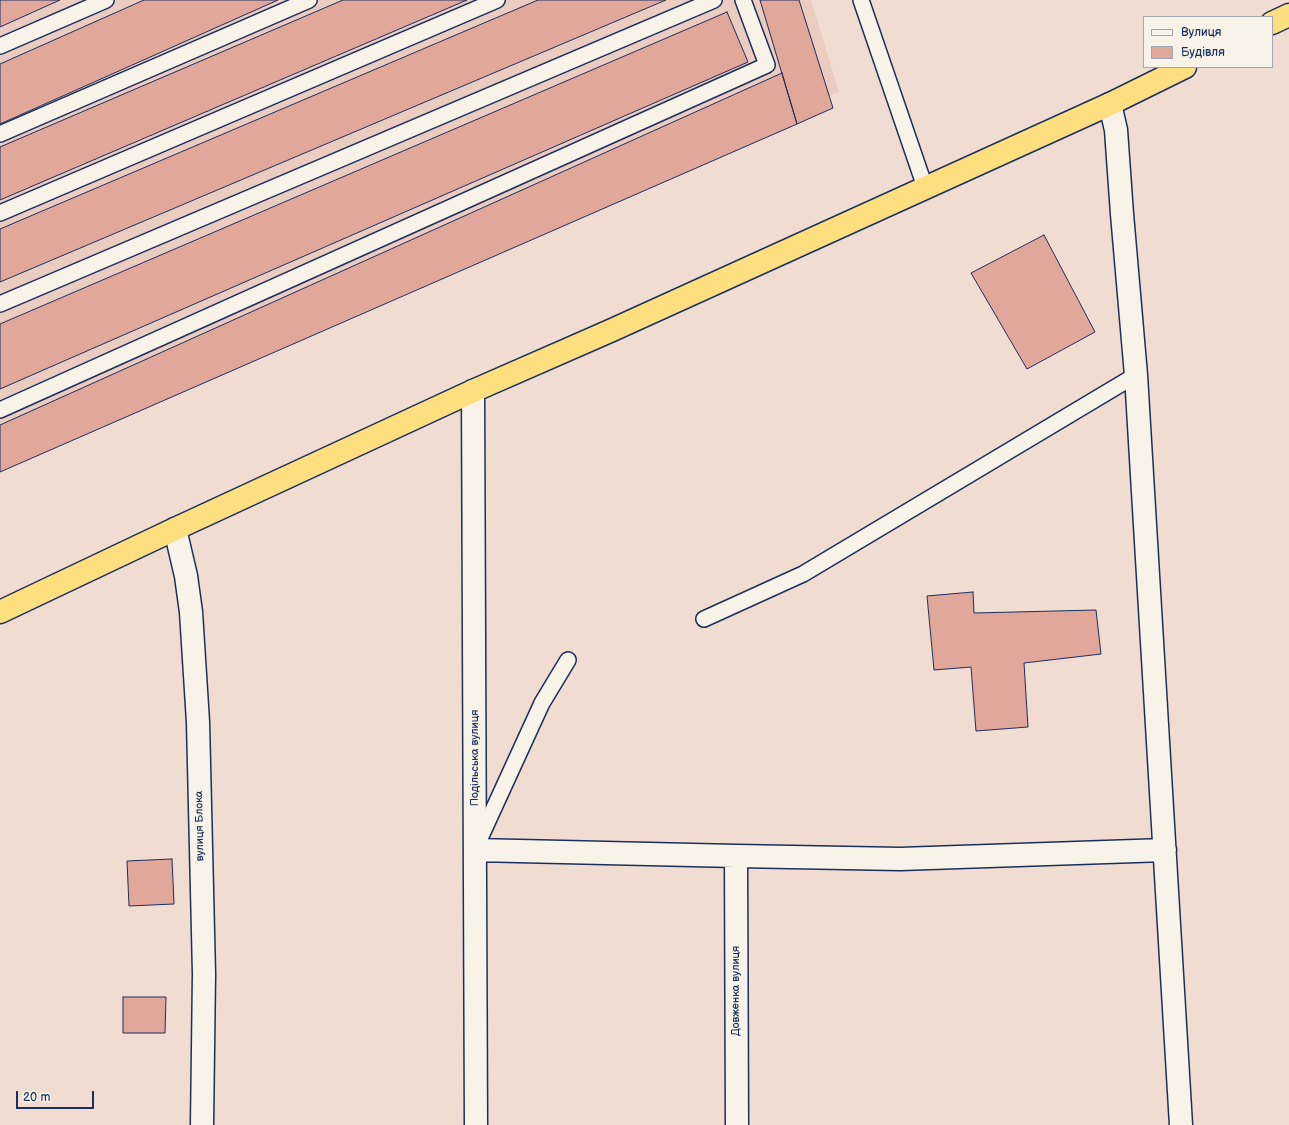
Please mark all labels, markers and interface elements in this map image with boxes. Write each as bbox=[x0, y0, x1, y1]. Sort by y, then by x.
legend bbox=[1143, 16, 1273, 68]
text: Вулиця bbox=[1181, 25, 1221, 40]
text: Будівля bbox=[1181, 45, 1225, 60]
street label: Подільська вулиця bbox=[468, 710, 482, 806]
street label: вулиця Блока bbox=[193, 791, 207, 861]
street label: Довженка вулиця bbox=[729, 946, 743, 1036]
scale bar bbox=[18, 1083, 96, 1109]
text: 20 m bbox=[23, 1090, 50, 1105]

